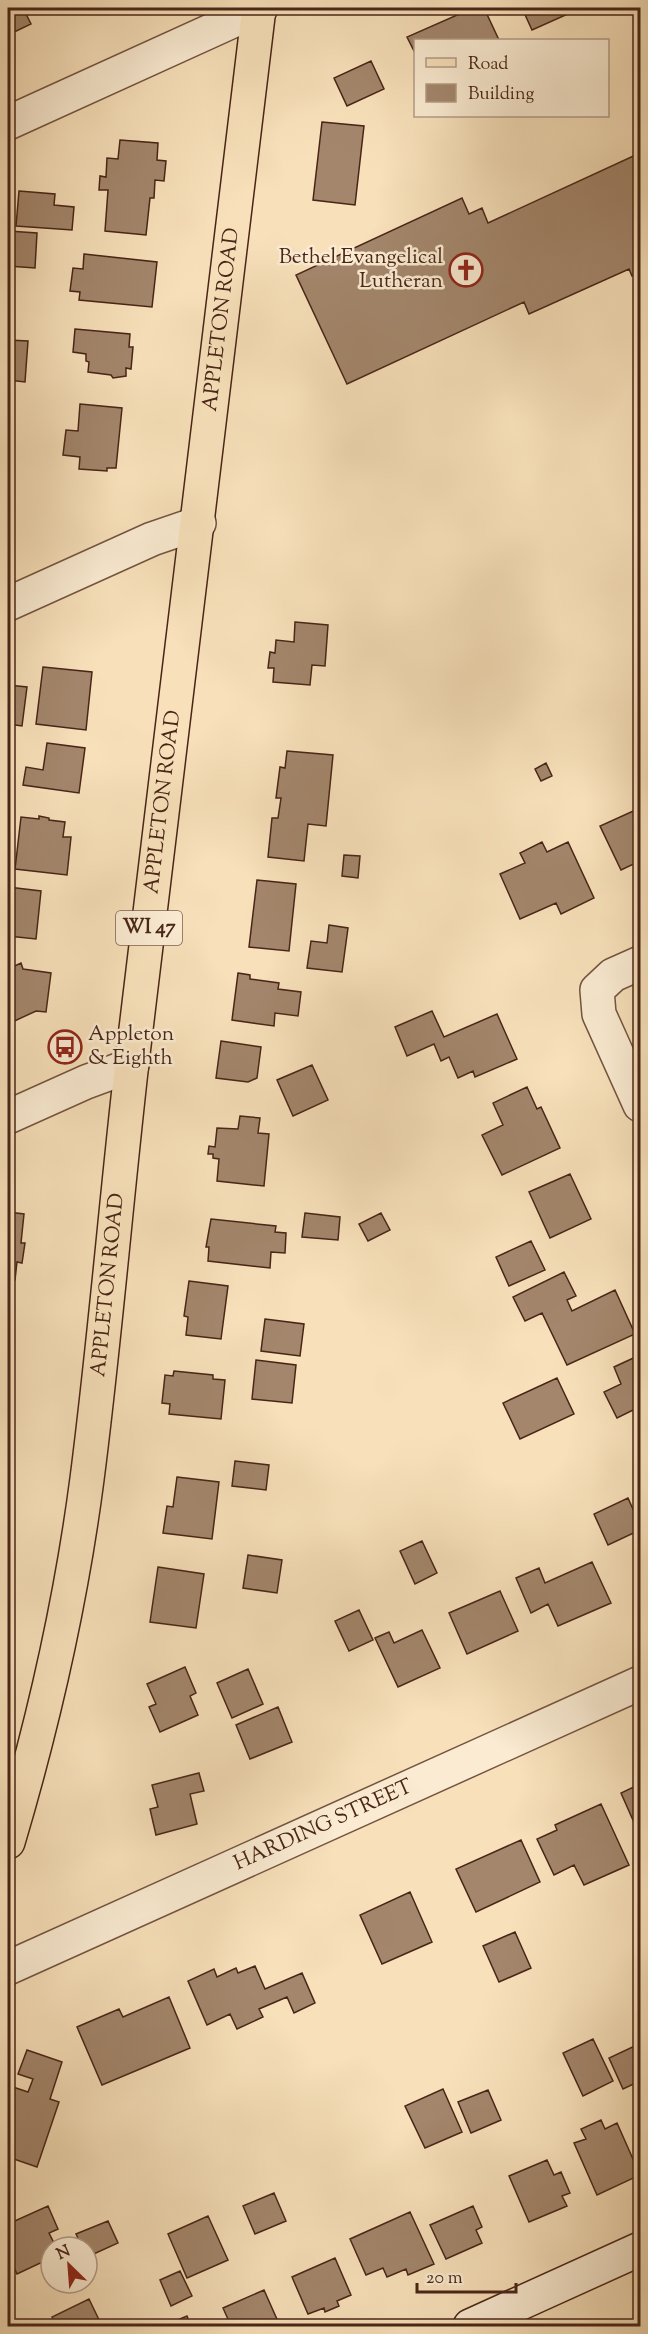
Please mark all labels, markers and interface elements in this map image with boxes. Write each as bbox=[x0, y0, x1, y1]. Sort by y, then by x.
legend bbox=[414, 39, 609, 117]
text: Road bbox=[468, 52, 508, 78]
text: Building bbox=[468, 82, 534, 108]
street label: APPLETON ROAD bbox=[196, 226, 248, 413]
place label: Bethel Evangelical Lutheran bbox=[279, 243, 443, 297]
church icon: Bethel Evangelical Lutheran bbox=[448, 252, 484, 288]
street label: APPLETON ROAD bbox=[137, 709, 189, 896]
road number: WI 47 bbox=[116, 911, 182, 945]
place label: Appleton & Eighth bbox=[88, 1020, 174, 1074]
bus stop icon: Appleton & Eighth bbox=[47, 1029, 83, 1065]
street label: APPLETON ROAD bbox=[84, 1192, 133, 1379]
street label: HARDING STREET bbox=[229, 1772, 418, 1879]
north arrow bbox=[39, 2235, 99, 2295]
text: N bbox=[53, 2240, 75, 2267]
scale bar bbox=[417, 2256, 516, 2294]
text: 20 m bbox=[426, 2266, 463, 2292]

